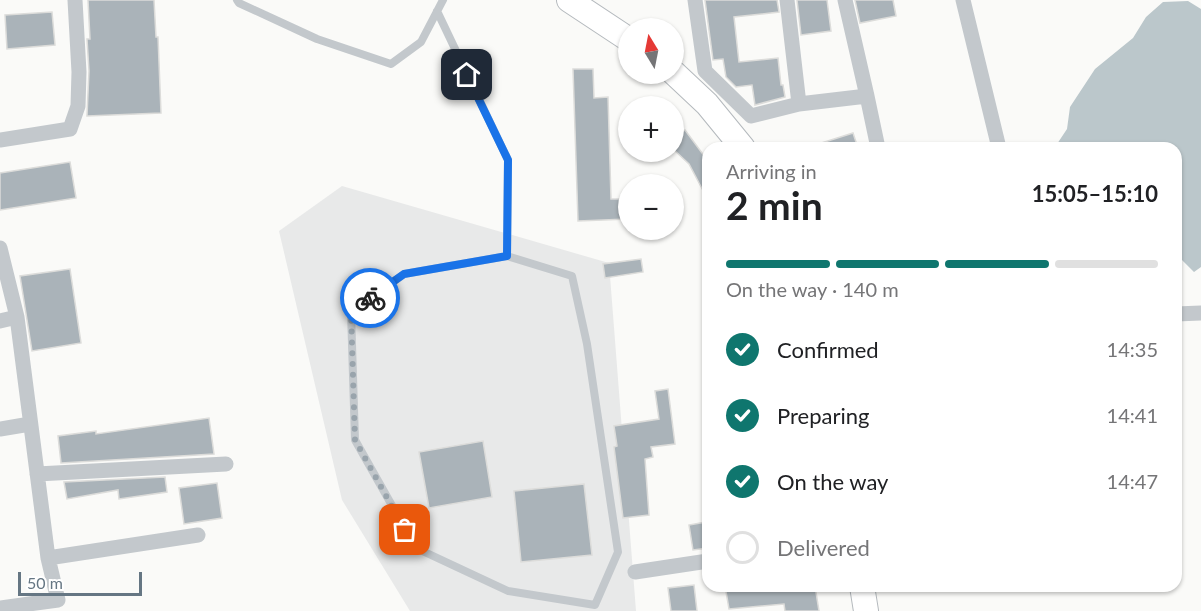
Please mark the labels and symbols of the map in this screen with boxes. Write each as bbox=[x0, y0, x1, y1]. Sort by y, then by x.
north arrow bbox=[618, 18, 684, 84]
pin bbox=[441, 49, 492, 100]
courier bbox=[340, 268, 400, 328]
pin bbox=[379, 504, 430, 555]
scale bar bbox=[18, 569, 142, 596]

